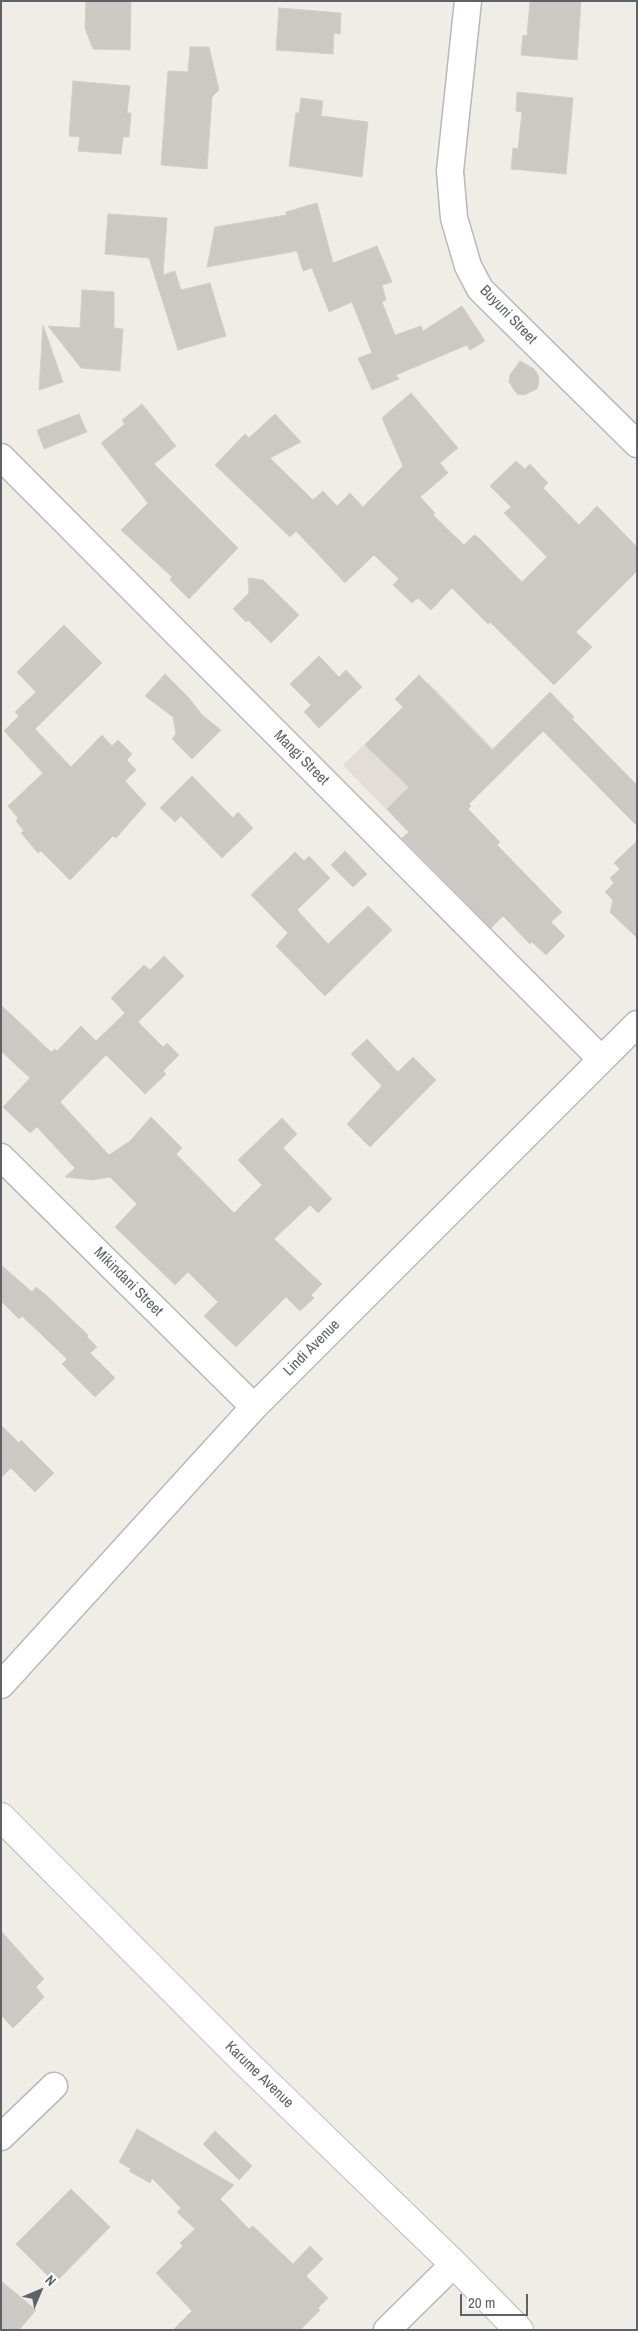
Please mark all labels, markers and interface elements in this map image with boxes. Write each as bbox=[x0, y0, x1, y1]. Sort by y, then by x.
street label: Buyuni Street bbox=[476, 282, 540, 348]
street label: Mangi Street bbox=[270, 727, 332, 789]
street label: Mikindani Street bbox=[90, 1244, 166, 1320]
street label: Lindi Avenue bbox=[280, 1316, 344, 1380]
street label: Karume Avenue bbox=[221, 2038, 297, 2112]
north arrow bbox=[15, 2266, 65, 2316]
text: N bbox=[41, 2271, 60, 2290]
scale bar bbox=[463, 2284, 530, 2316]
text: 20 m bbox=[468, 2292, 495, 2313]

